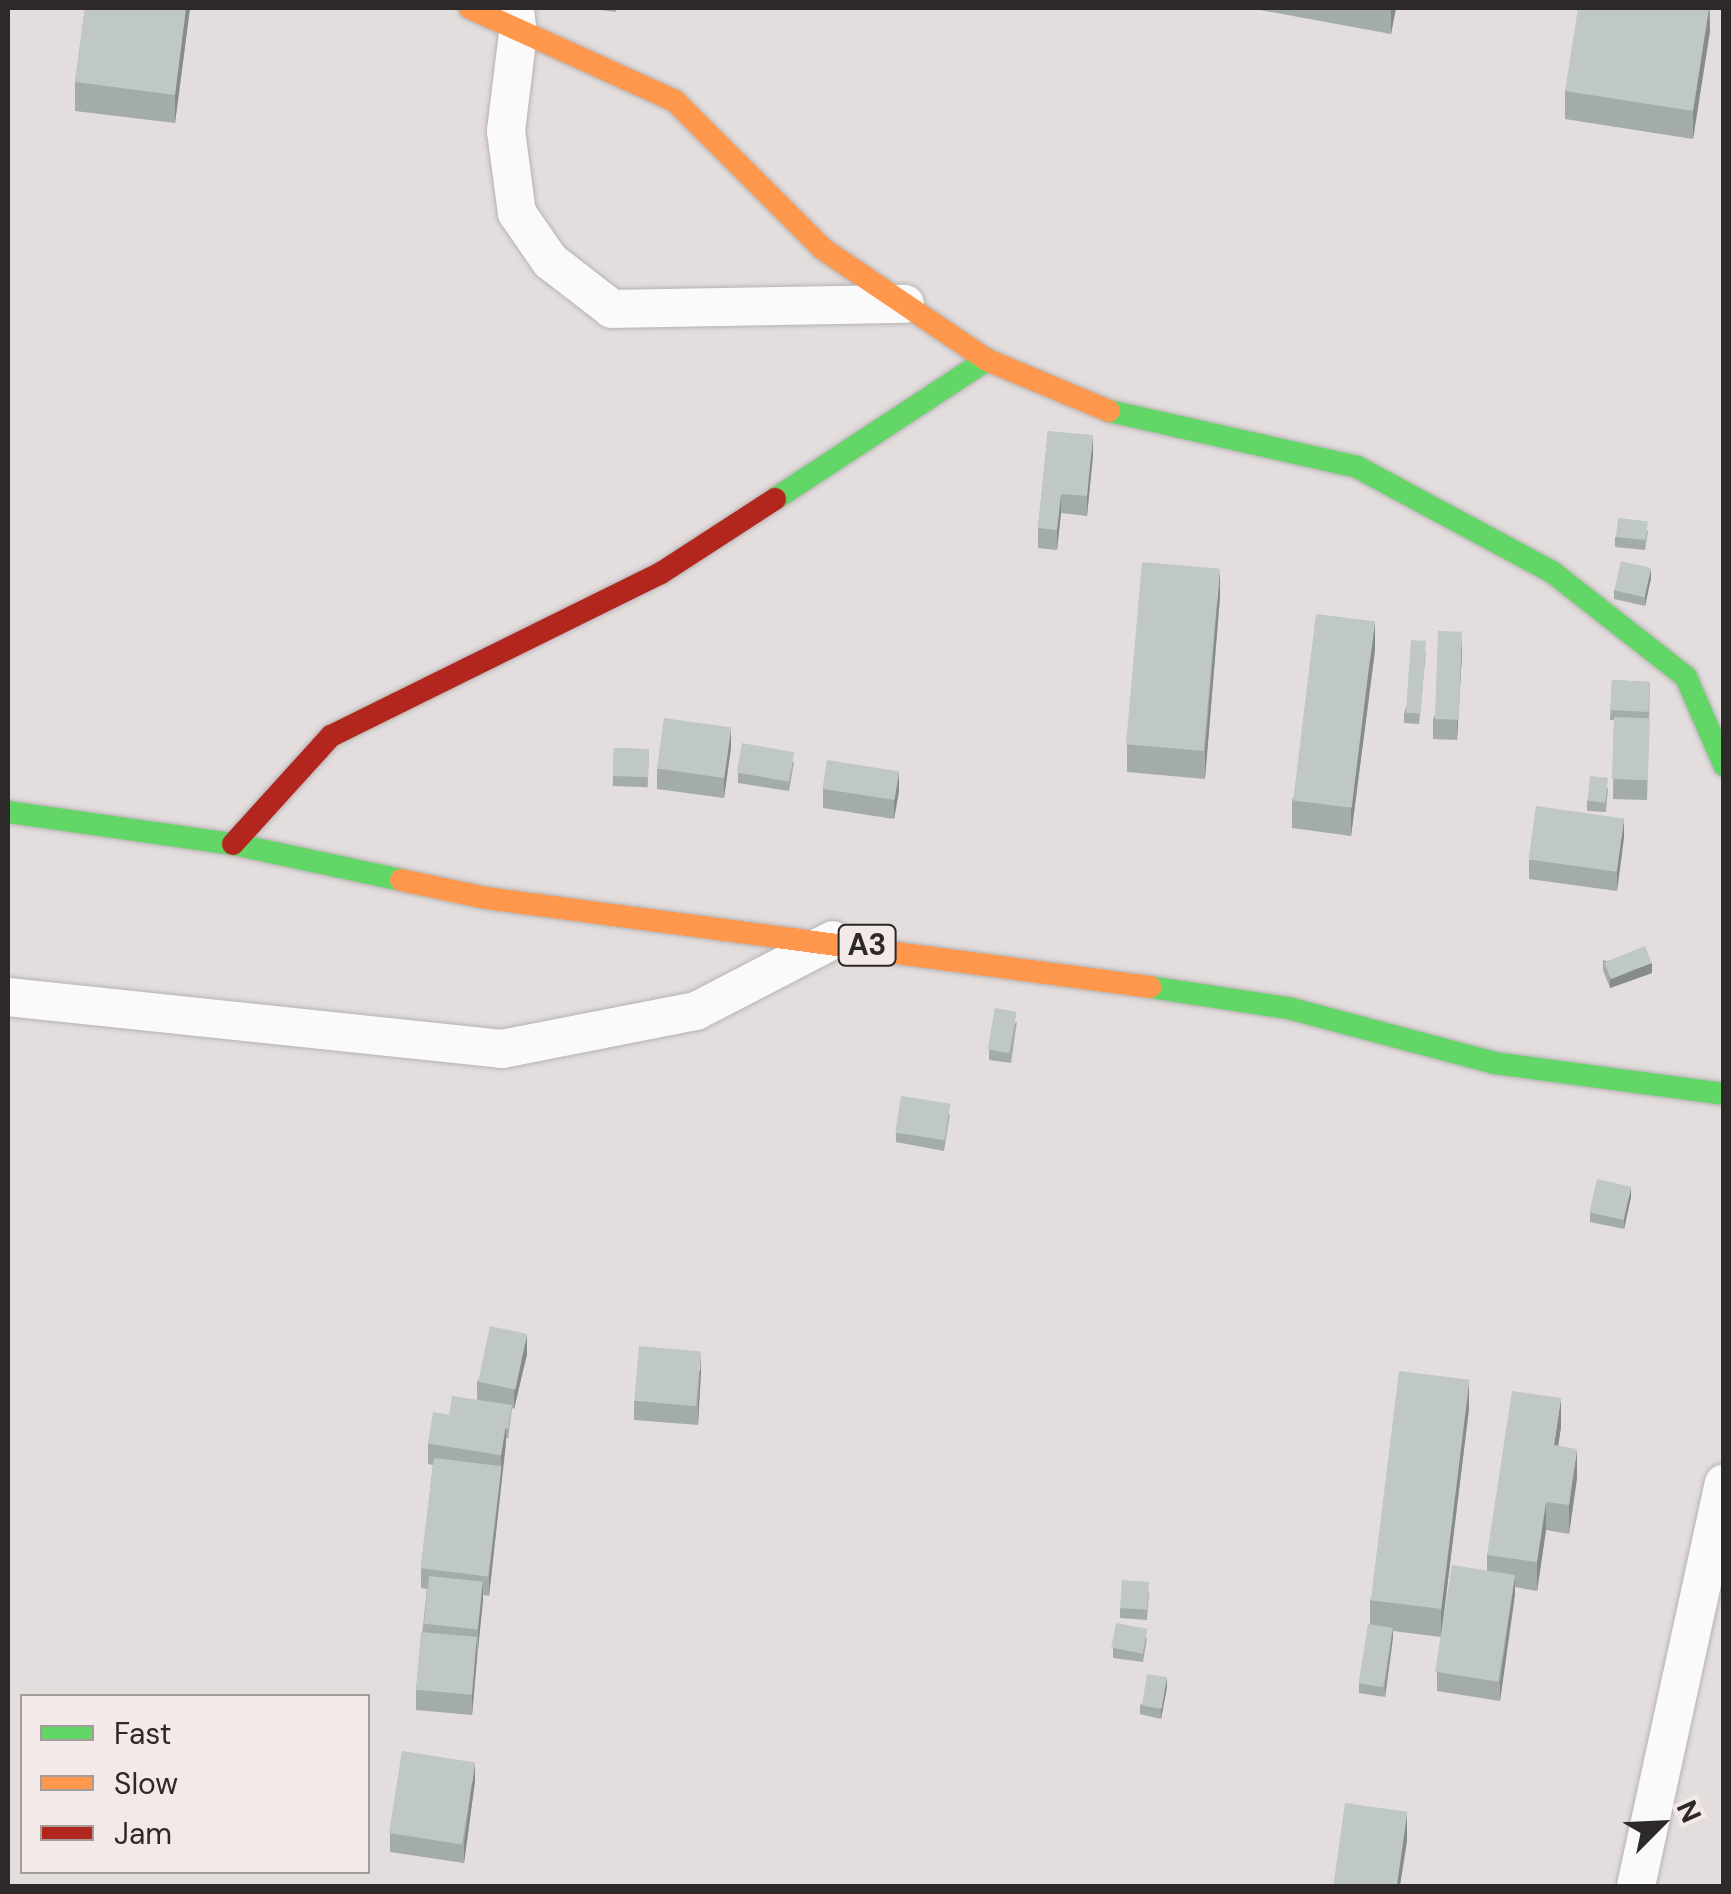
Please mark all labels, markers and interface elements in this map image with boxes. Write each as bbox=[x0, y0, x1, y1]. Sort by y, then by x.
road number: A3 bbox=[837, 920, 897, 970]
legend bbox=[20, 1694, 370, 1874]
text: Fast bbox=[114, 1714, 172, 1753]
text: Slow bbox=[114, 1764, 178, 1803]
north arrow bbox=[1611, 1774, 1711, 1874]
text: N bbox=[1668, 1795, 1710, 1828]
text: Jam bbox=[114, 1814, 172, 1853]

